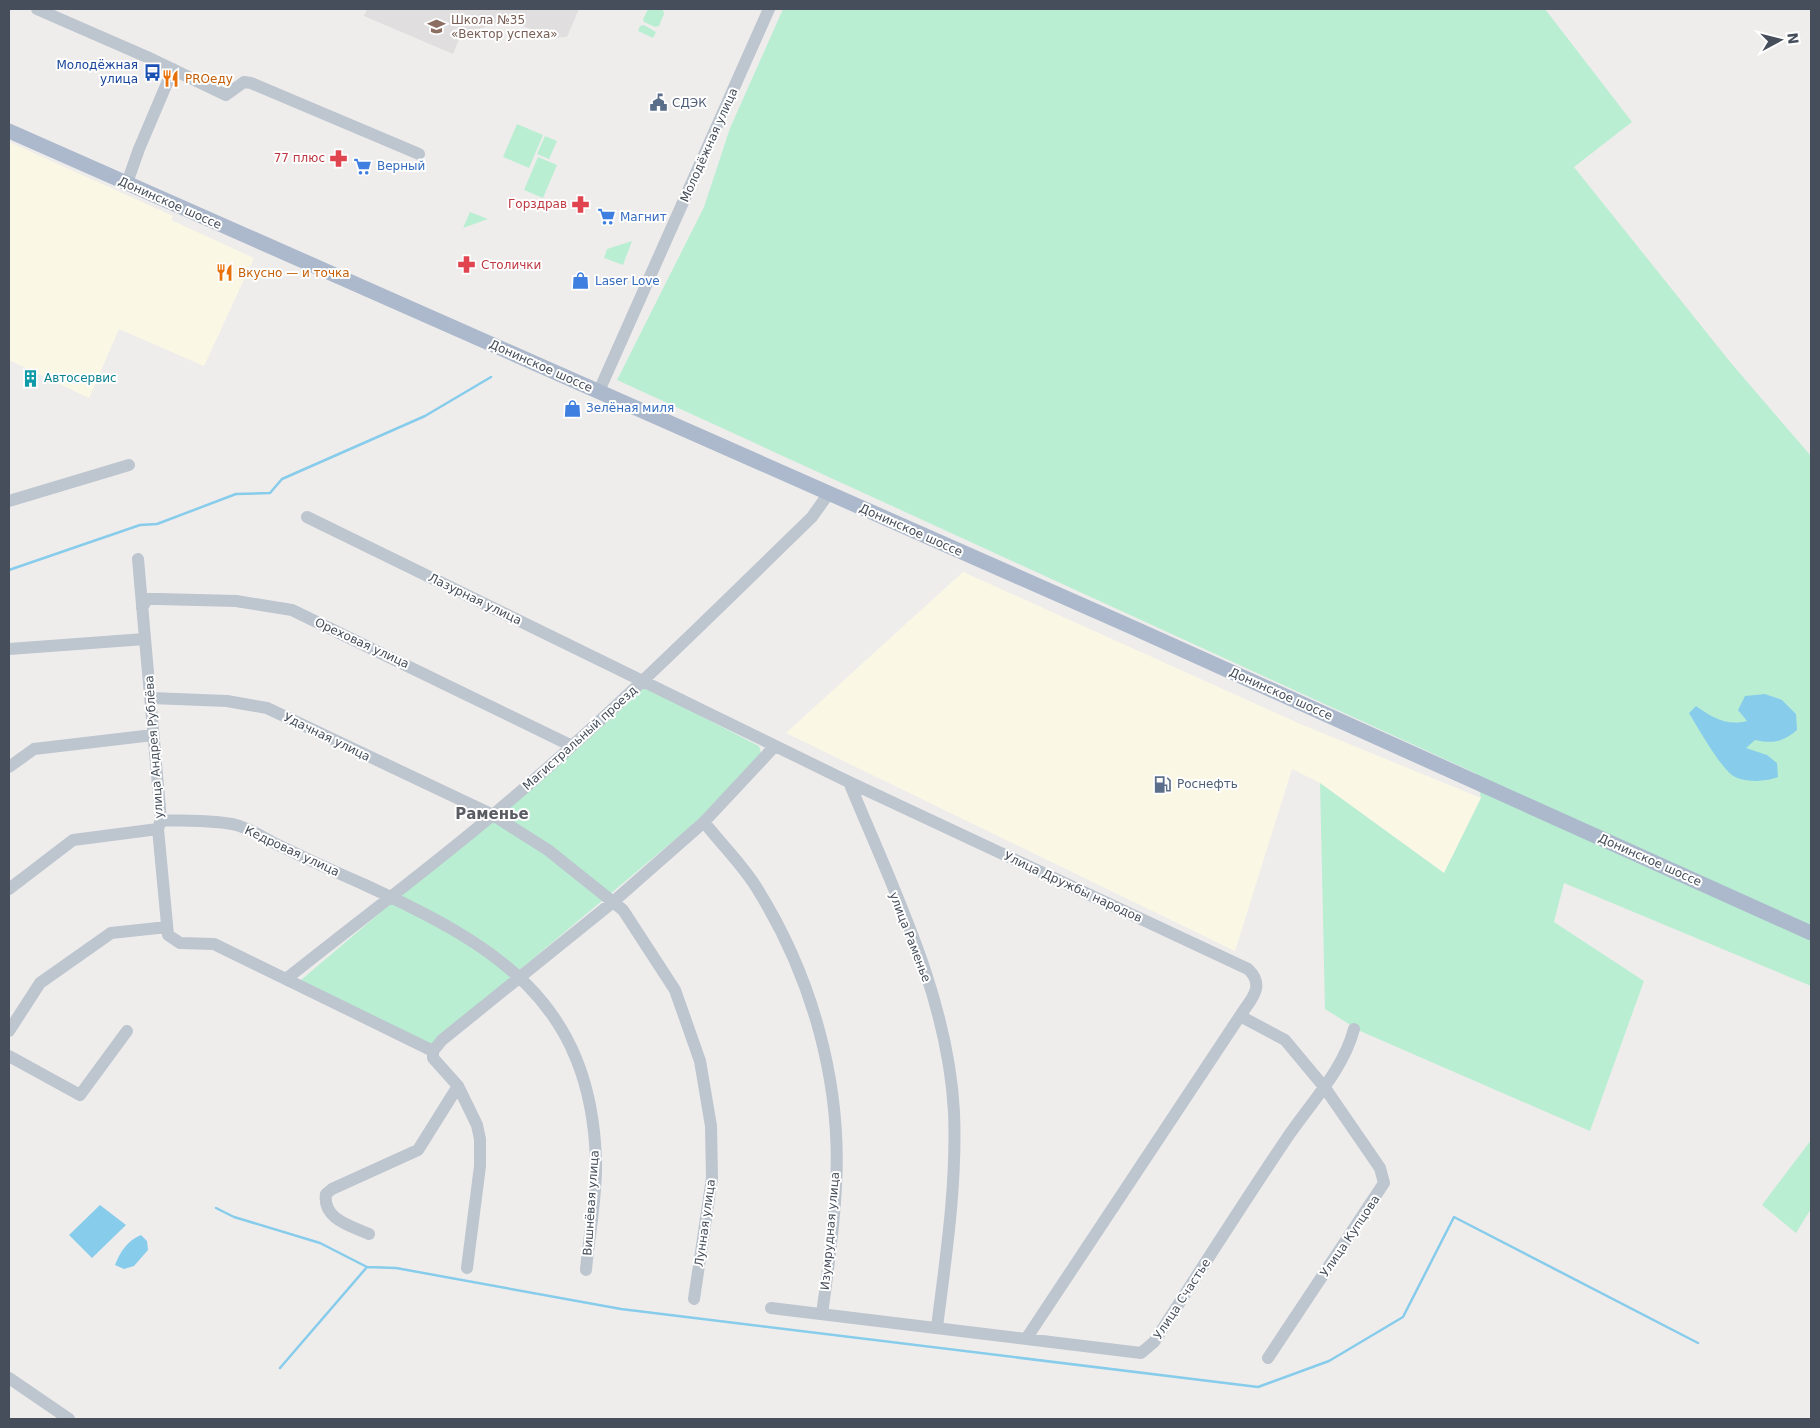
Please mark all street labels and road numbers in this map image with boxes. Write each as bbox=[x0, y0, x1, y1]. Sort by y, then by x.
street label: Молодёжная улица bbox=[677, 86, 741, 204]
street label: Донинское шоссе bbox=[116, 174, 224, 232]
street label: Донинское шоссе bbox=[487, 337, 595, 395]
street label: Донинское шоссе bbox=[857, 501, 965, 559]
street label: Лазурная улица bbox=[426, 570, 524, 628]
street label: Ореховая улица bbox=[313, 615, 411, 671]
street label: Донинское шоссе bbox=[1227, 665, 1335, 723]
street label: улица Андрея Рублёва bbox=[142, 675, 166, 819]
street label: Магистральный проезд bbox=[520, 683, 640, 793]
street label: Удачная улица bbox=[282, 710, 372, 764]
street label: Кедровая улица bbox=[242, 823, 342, 879]
street label: Донинское шоссе bbox=[1596, 831, 1704, 889]
street label: Улица Дружбы народов bbox=[1002, 849, 1144, 925]
street label: улица Раменье bbox=[886, 890, 934, 984]
street label: Вишнёвая улица bbox=[580, 1150, 602, 1256]
street label: Изумрудная улица bbox=[818, 1171, 842, 1291]
street label: Лунная улица bbox=[692, 1178, 718, 1268]
street label: Улица Купцова bbox=[1317, 1192, 1383, 1280]
street label: Улица Счастье bbox=[1151, 1256, 1213, 1342]

